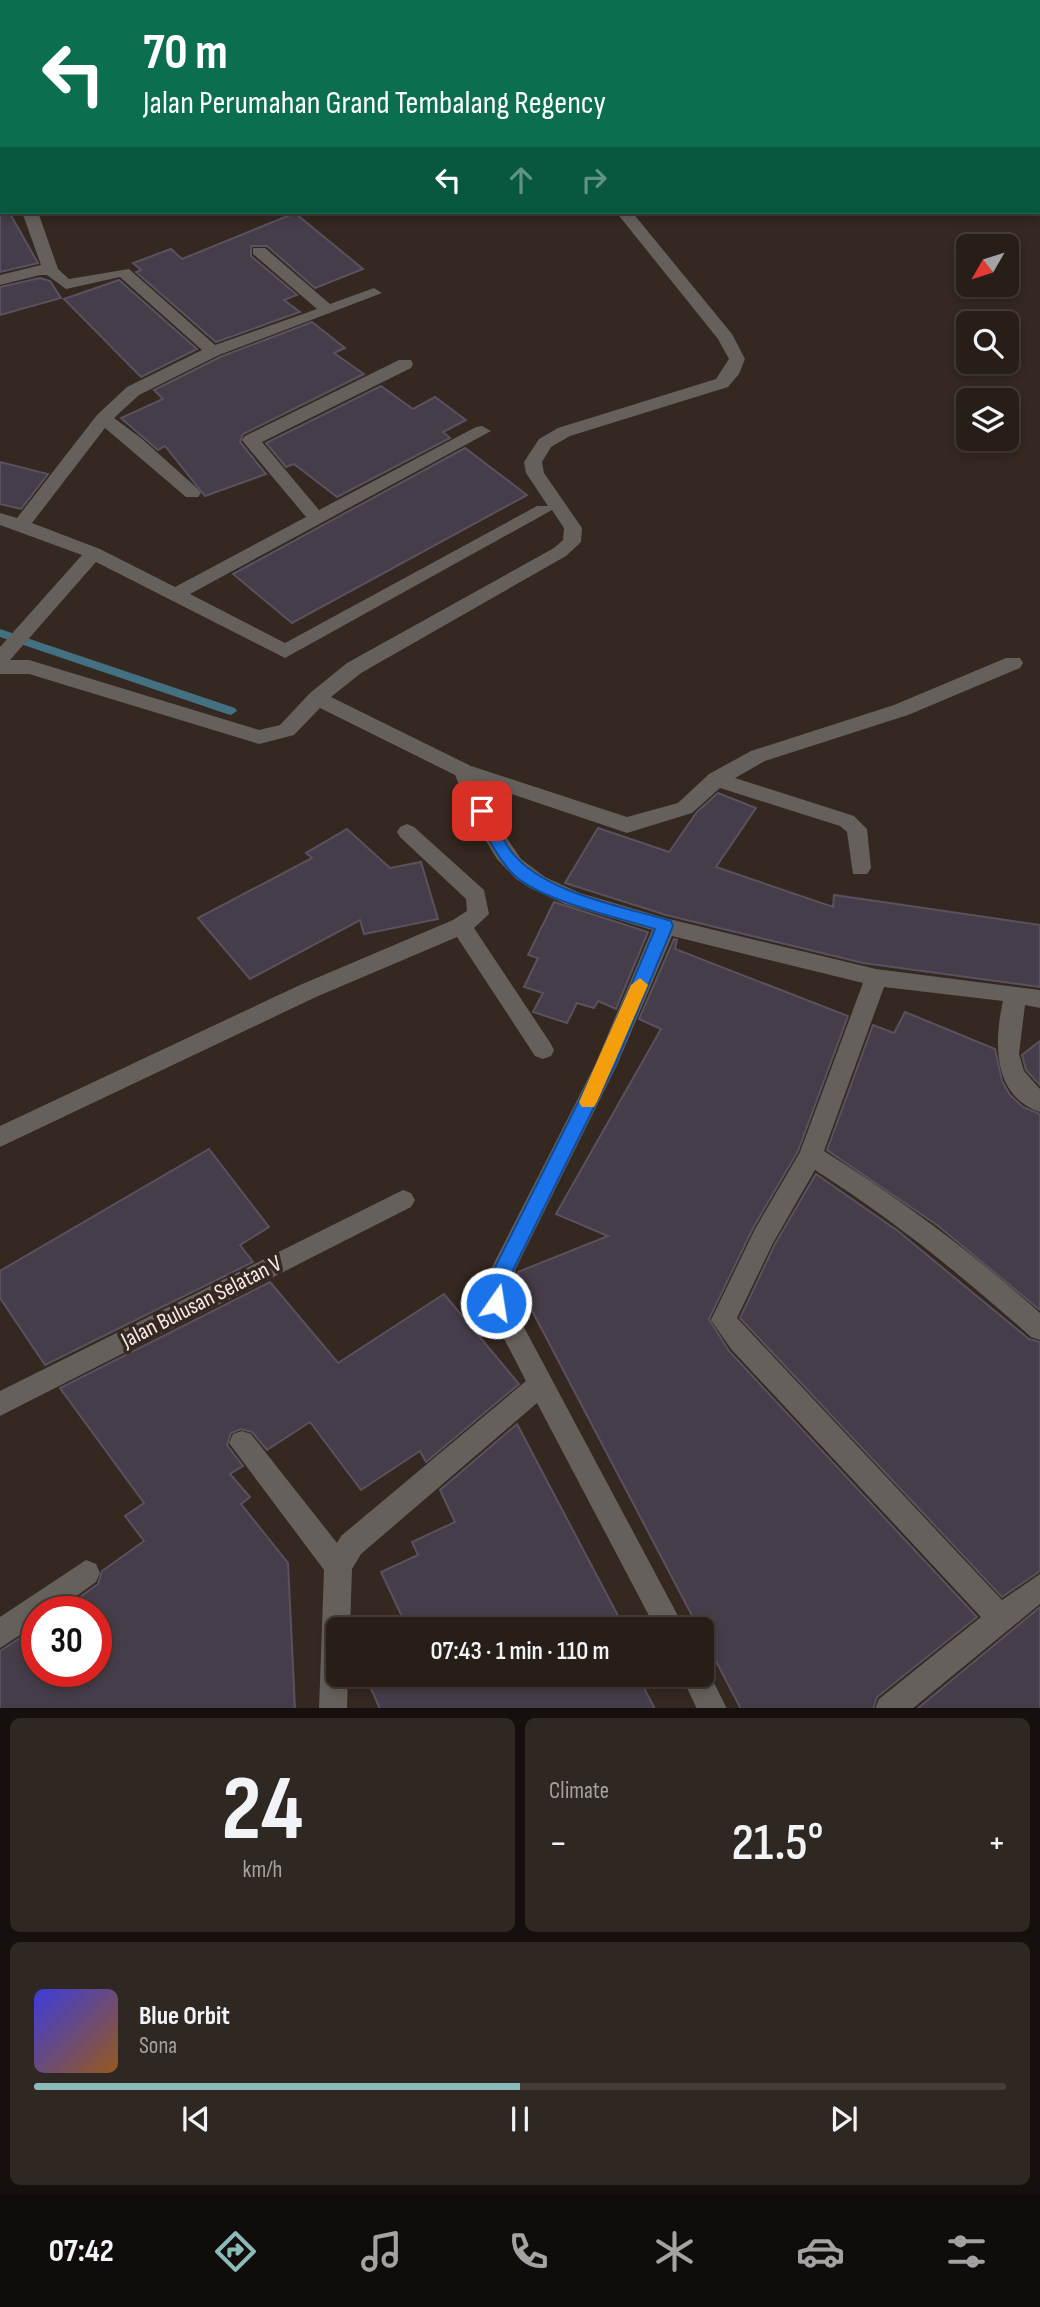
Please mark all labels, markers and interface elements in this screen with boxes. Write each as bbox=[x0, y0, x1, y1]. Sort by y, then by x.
text: 70 m bbox=[143, 24, 228, 83]
icon: left bbox=[28, 28, 119, 119]
text: Jalan Perumahan Grand Tembalang Regency bbox=[143, 84, 606, 123]
icon: left bbox=[429, 161, 467, 199]
icon: ahead bbox=[502, 161, 540, 199]
icon: right bbox=[575, 161, 613, 199]
north arrow bbox=[956, 234, 1018, 298]
map controls bbox=[956, 234, 1019, 451]
button: search bbox=[956, 311, 1019, 374]
button: layers bbox=[956, 388, 1019, 451]
pin bbox=[452, 781, 512, 841]
icon: arrive bbox=[463, 792, 501, 830]
street label: Jalan Bulusan Selatan V bbox=[116, 1249, 287, 1355]
position arrow bbox=[459, 1266, 533, 1340]
speed limit sign: 30 bbox=[21, 1596, 112, 1687]
text: 07:43 · 1 min · 110 m bbox=[431, 1636, 609, 1667]
text: 24 bbox=[222, 1756, 303, 1865]
text: Climate bbox=[549, 1777, 609, 1805]
text: 21.5° bbox=[732, 1812, 823, 1875]
text: − bbox=[549, 1821, 568, 1866]
text: + bbox=[987, 1821, 1006, 1866]
text: km/h bbox=[243, 1856, 282, 1884]
text: Blue Orbit bbox=[139, 2001, 230, 2032]
text: Sona bbox=[139, 2032, 177, 2060]
icon: previous bbox=[177, 2100, 215, 2138]
icon: pause bbox=[501, 2100, 539, 2138]
icon: next bbox=[825, 2100, 863, 2138]
icon: directions bbox=[211, 2227, 260, 2276]
icon: music bbox=[357, 2227, 406, 2276]
icon: phone bbox=[504, 2227, 553, 2276]
icon: climate bbox=[650, 2227, 699, 2276]
icon: car bbox=[796, 2227, 845, 2276]
icon: filters bbox=[942, 2227, 991, 2276]
text: 07:42 bbox=[49, 2232, 114, 2271]

